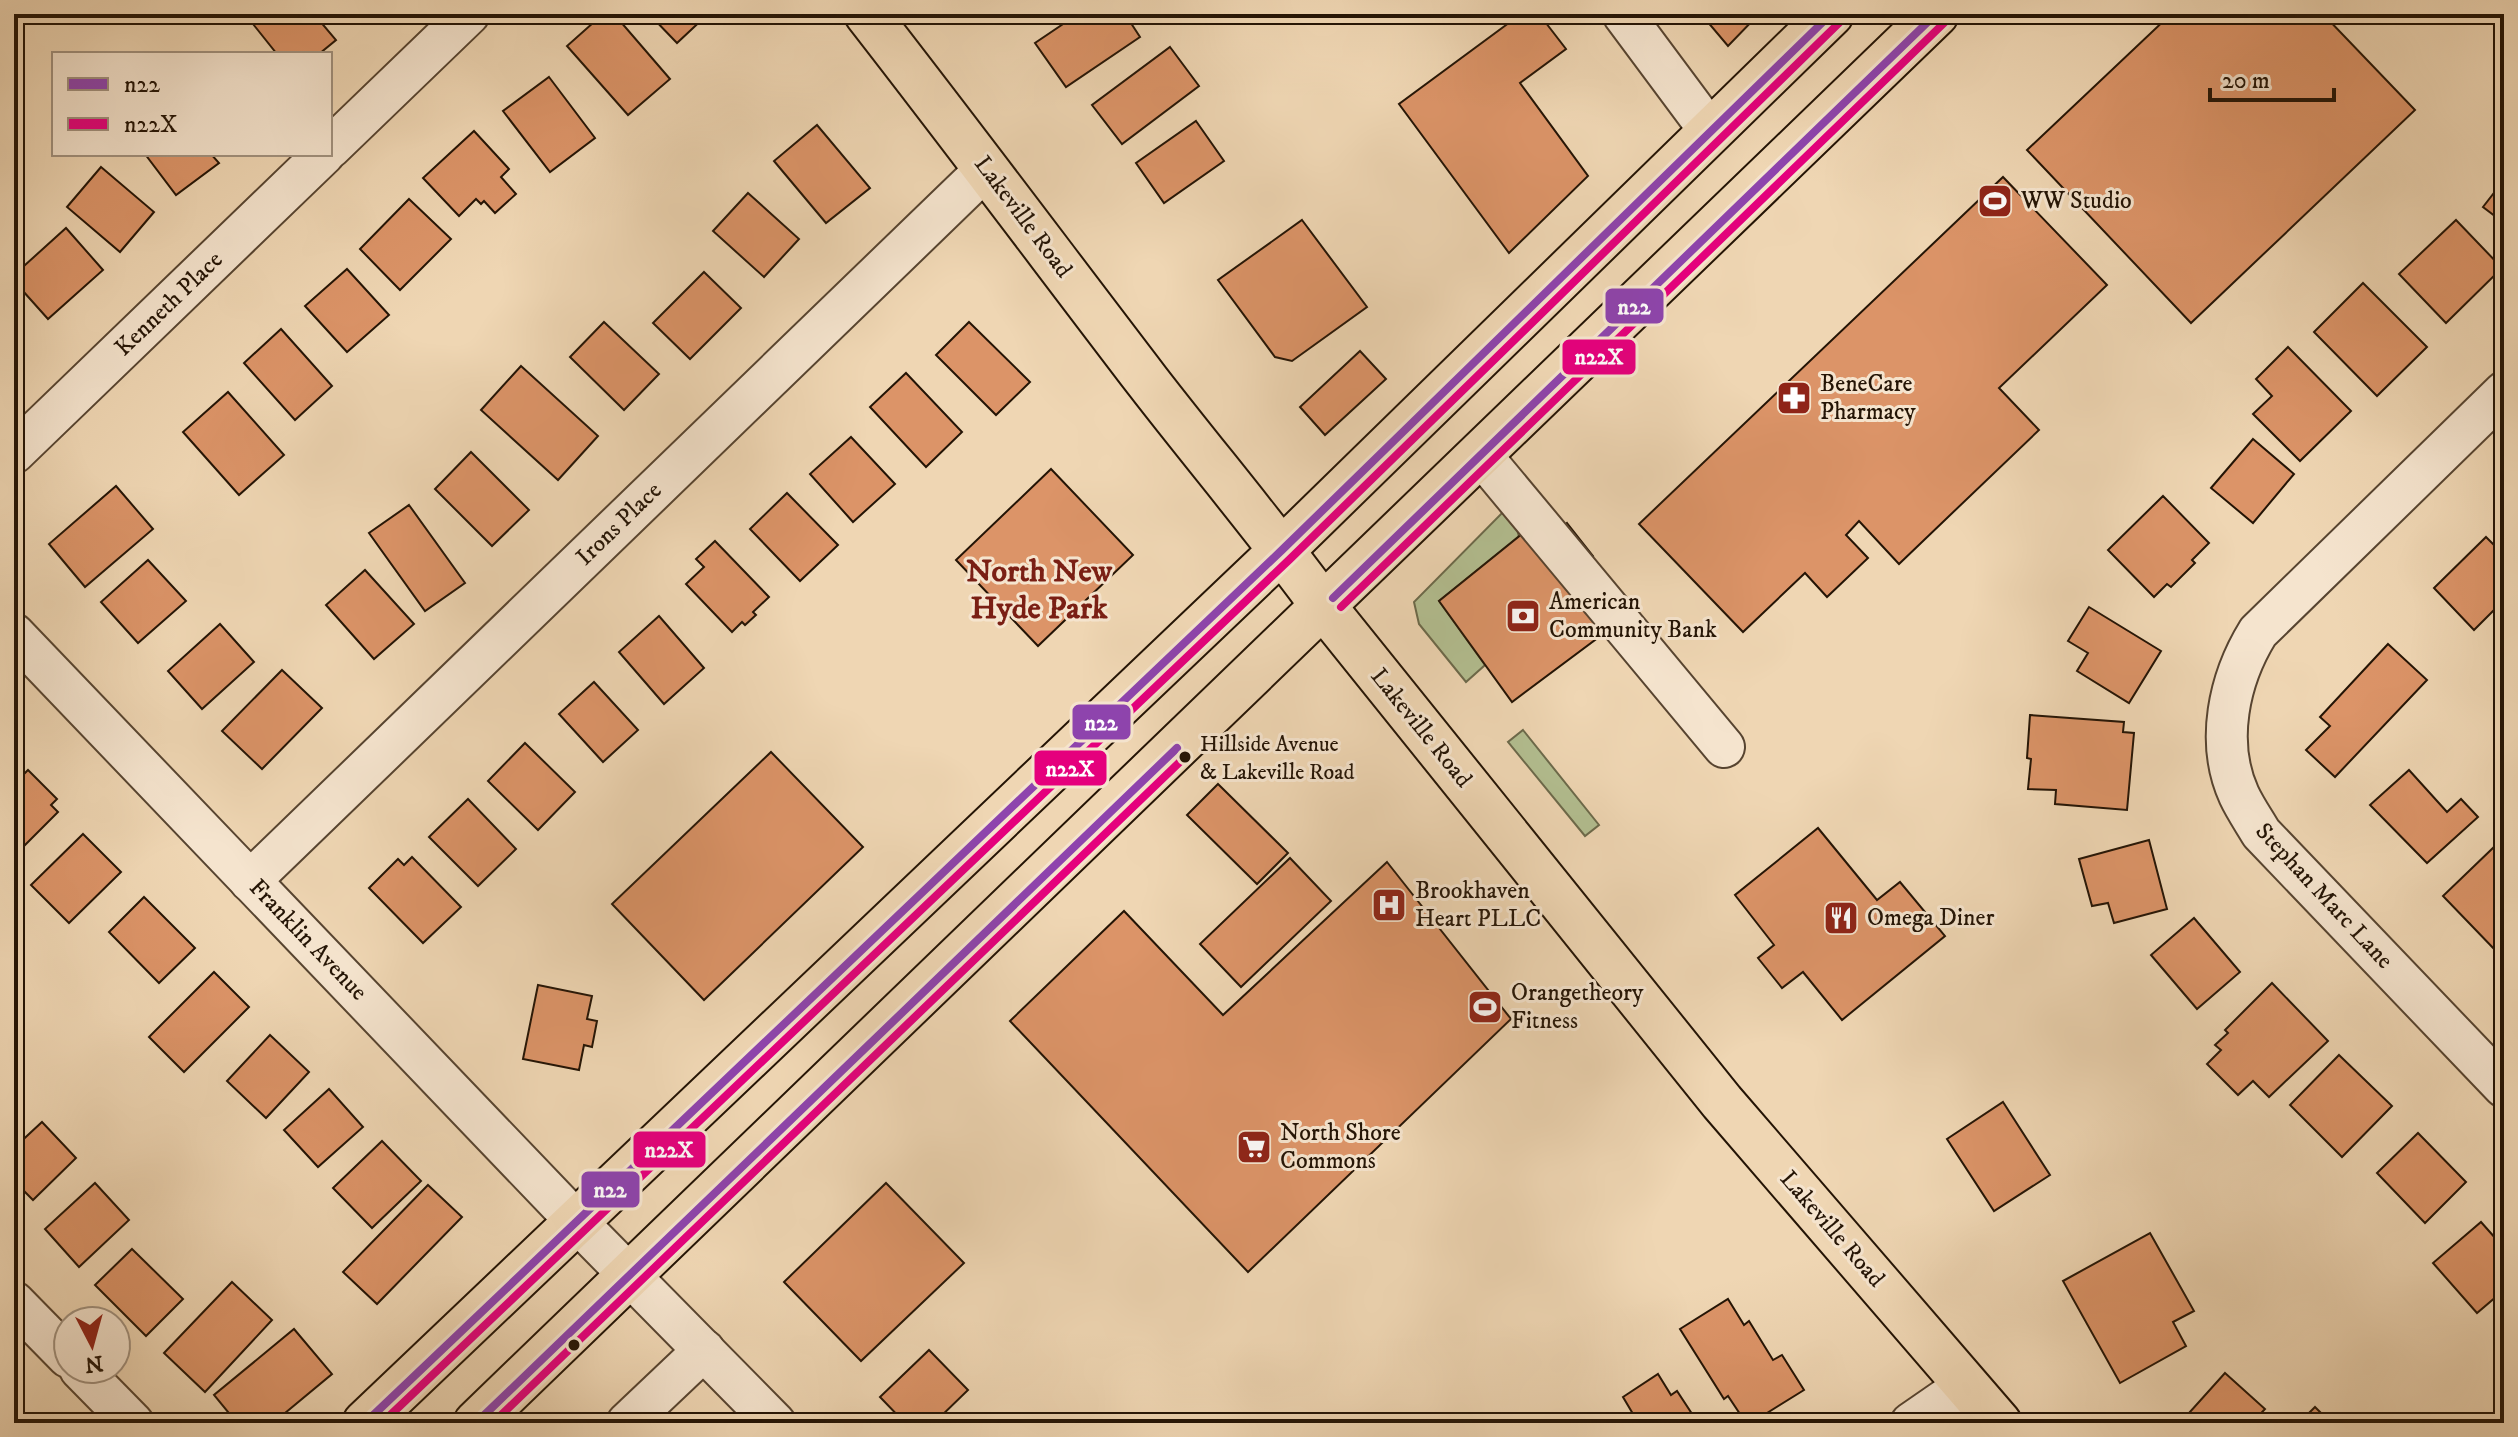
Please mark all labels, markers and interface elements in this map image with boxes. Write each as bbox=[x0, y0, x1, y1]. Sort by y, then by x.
legend bbox=[52, 52, 332, 156]
scale bar bbox=[2210, 52, 2334, 102]
text: 20 m bbox=[2222, 66, 2270, 96]
text: n22 bbox=[124, 70, 160, 100]
text: n22X bbox=[124, 110, 178, 140]
street label: Lakeville Road bbox=[967, 150, 1079, 284]
sports icon: WW Studio bbox=[1976, 182, 2014, 220]
place label: WW Studio bbox=[2020, 186, 2132, 216]
street label: Kenneth Place bbox=[109, 245, 229, 363]
line badge: n22 bbox=[1604, 287, 1665, 325]
text: n22 bbox=[1617, 294, 1652, 321]
line badge: n22X bbox=[1561, 338, 1637, 376]
text: n22X bbox=[1574, 344, 1624, 371]
place label: BeneCare Pharmacy bbox=[1820, 369, 1916, 427]
pharmacy icon: BeneCare Pharmacy bbox=[1775, 379, 1813, 417]
street label: Irons Place bbox=[570, 476, 668, 572]
district label: North New Hyde Park bbox=[966, 552, 1113, 629]
place label: American Community Bank bbox=[1549, 587, 1717, 645]
bank icon: American Community Bank bbox=[1504, 597, 1542, 635]
street label: Lakeville Road bbox=[1364, 662, 1478, 794]
line badge: n22 bbox=[1071, 703, 1132, 741]
text: n22 bbox=[1084, 710, 1119, 737]
place label: Hillside Avenue & Lakeville Road bbox=[1200, 731, 1355, 786]
line badge: n22X bbox=[1033, 749, 1108, 787]
marker: Hillside Avenue & Lakeville Road bbox=[1177, 749, 1193, 765]
text: n22X bbox=[1045, 756, 1095, 783]
street label: Stephan Marc Lane bbox=[2249, 817, 2399, 975]
street label: Franklin Avenue bbox=[243, 873, 373, 1007]
place label: Brookhaven Heart PLLC bbox=[1415, 876, 1541, 934]
hospital icon: Brookhaven Heart PLLC bbox=[1370, 886, 1408, 924]
restaurant icon: Omega Diner bbox=[1822, 899, 1860, 937]
place label: Omega Diner bbox=[1867, 903, 1994, 933]
place label: Orangetheory Fitness bbox=[1511, 978, 1644, 1036]
sports icon: Orangetheory Fitness bbox=[1466, 988, 1504, 1026]
place label: North Shore Commons bbox=[1280, 1118, 1401, 1176]
supermarket icon: North Shore Commons bbox=[1235, 1128, 1273, 1166]
line badge: n22X bbox=[632, 1130, 707, 1169]
text: n22X bbox=[644, 1137, 694, 1164]
street label: Lakeville Road bbox=[1773, 1164, 1891, 1294]
line badge: n22 bbox=[580, 1170, 641, 1209]
text: n22 bbox=[593, 1177, 628, 1204]
north arrow bbox=[52, 1305, 132, 1385]
unlabelled marker bbox=[566, 1337, 582, 1353]
text: N bbox=[84, 1349, 104, 1378]

